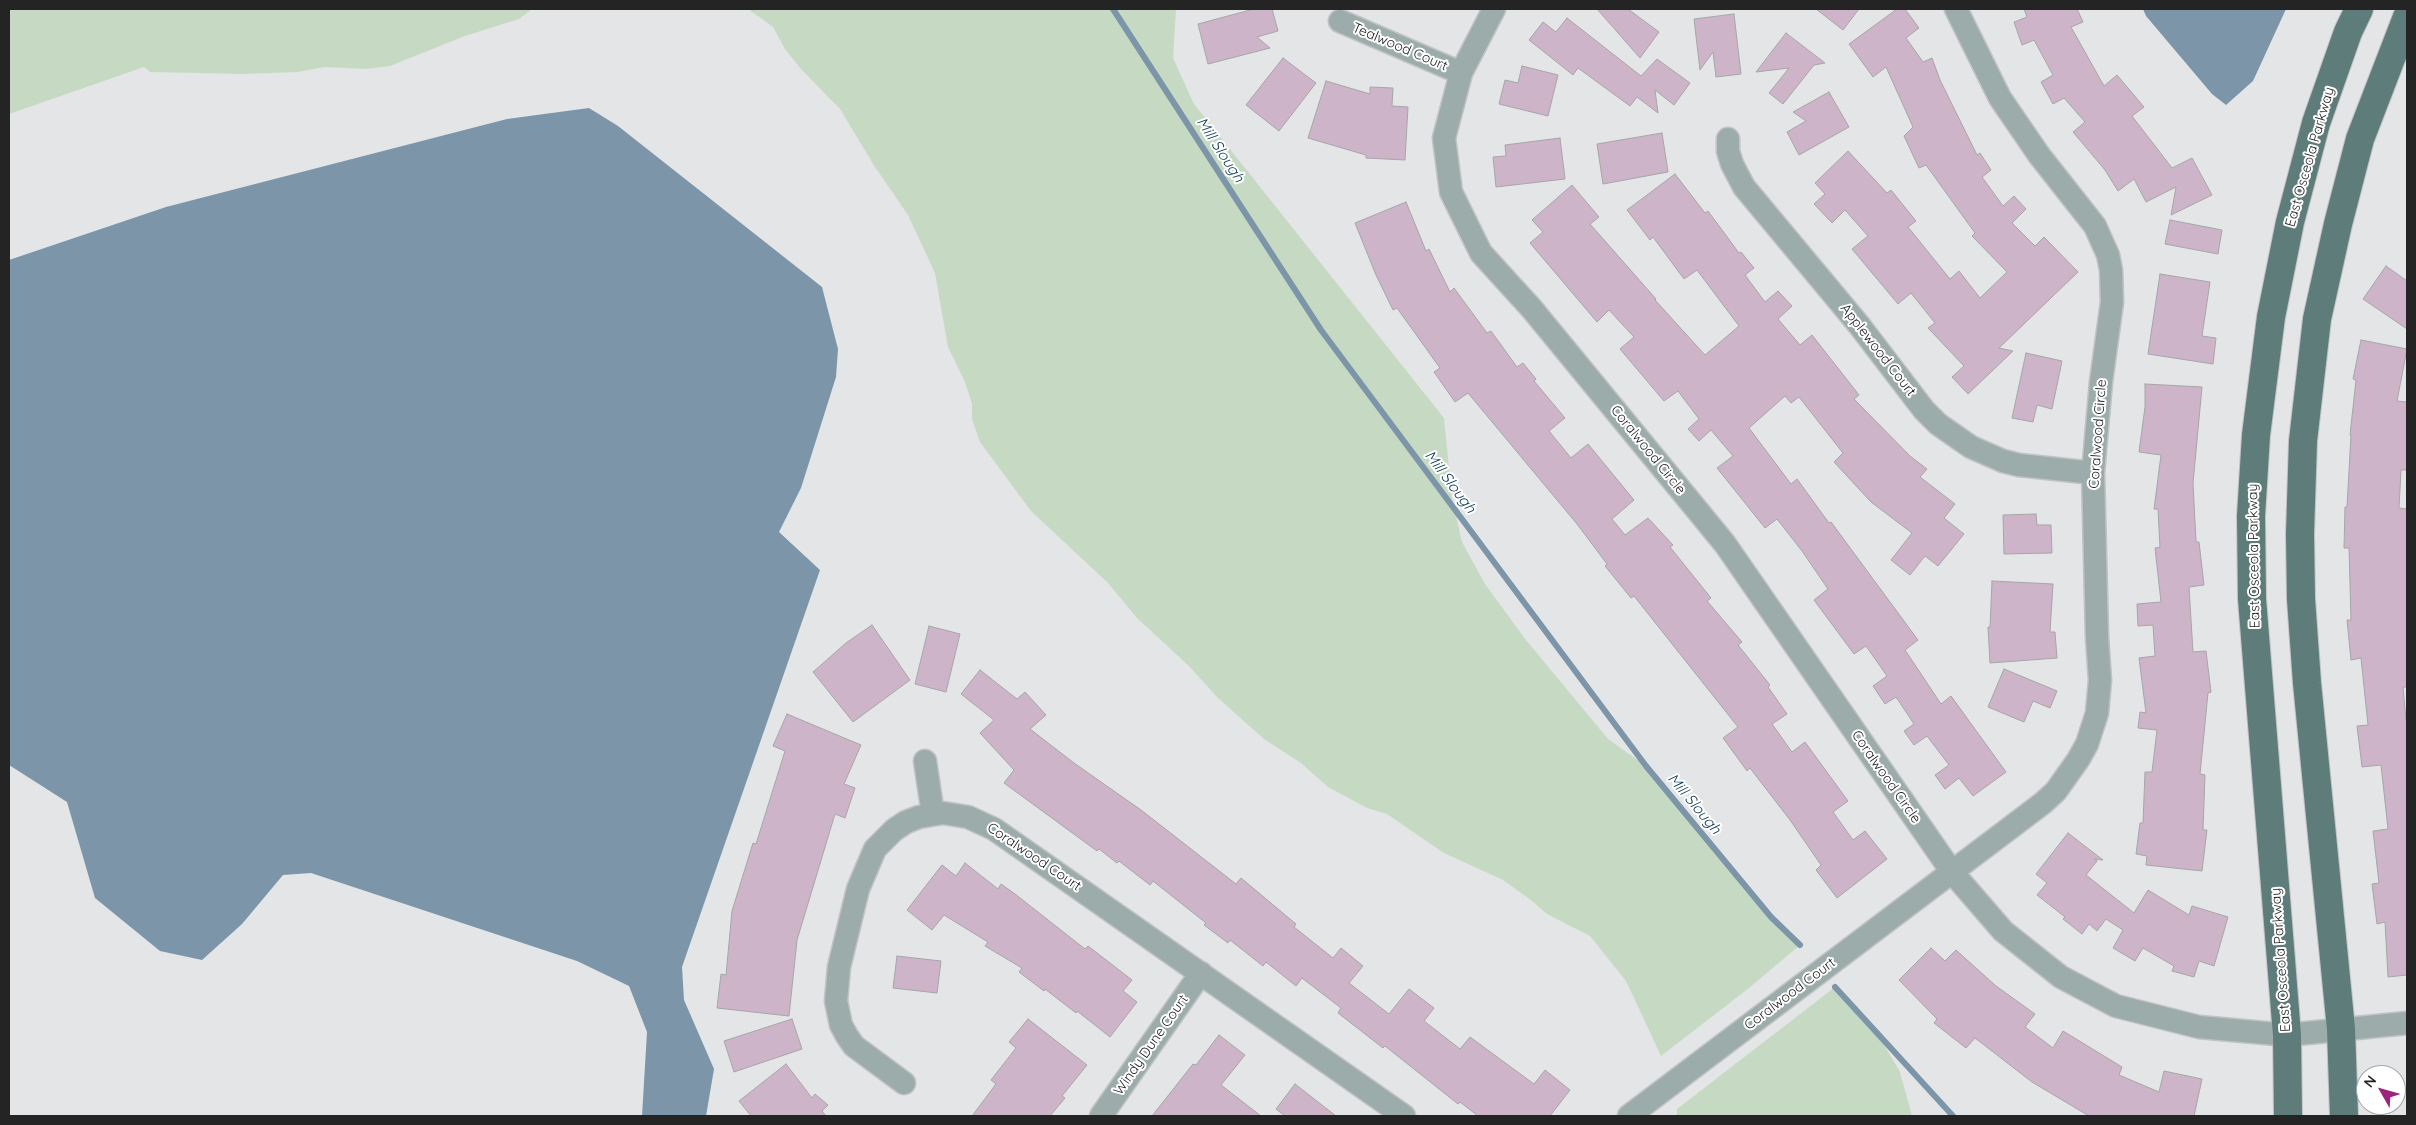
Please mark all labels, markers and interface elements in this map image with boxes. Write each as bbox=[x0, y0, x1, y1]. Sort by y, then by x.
street label: Tealwood Court bbox=[1350, 19, 1450, 75]
street label: East Osceola Parkway bbox=[2282, 85, 2338, 229]
water label: Mill Slough bbox=[1192, 114, 1248, 186]
street label: Applewood Court bbox=[1837, 301, 1919, 399]
street label: Coralwood Circle bbox=[2086, 379, 2110, 489]
street label: Coralwood Circle bbox=[1607, 402, 1689, 498]
water label: Mill Slough bbox=[1421, 447, 1479, 517]
street label: East Osceola Parkway bbox=[2244, 484, 2264, 628]
street label: Coralwood Circle bbox=[1848, 727, 1924, 827]
water label: Mill Slough bbox=[1663, 770, 1725, 838]
street label: Coralwood Court bbox=[984, 819, 1084, 895]
street label: East Osceola Parkway bbox=[2268, 887, 2294, 1033]
street label: Coralwood Court bbox=[1741, 954, 1839, 1034]
street label: Windy Dune Court bbox=[1110, 992, 1192, 1098]
north arrow bbox=[2356, 1065, 2406, 1115]
text: N bbox=[2360, 1072, 2380, 1091]

